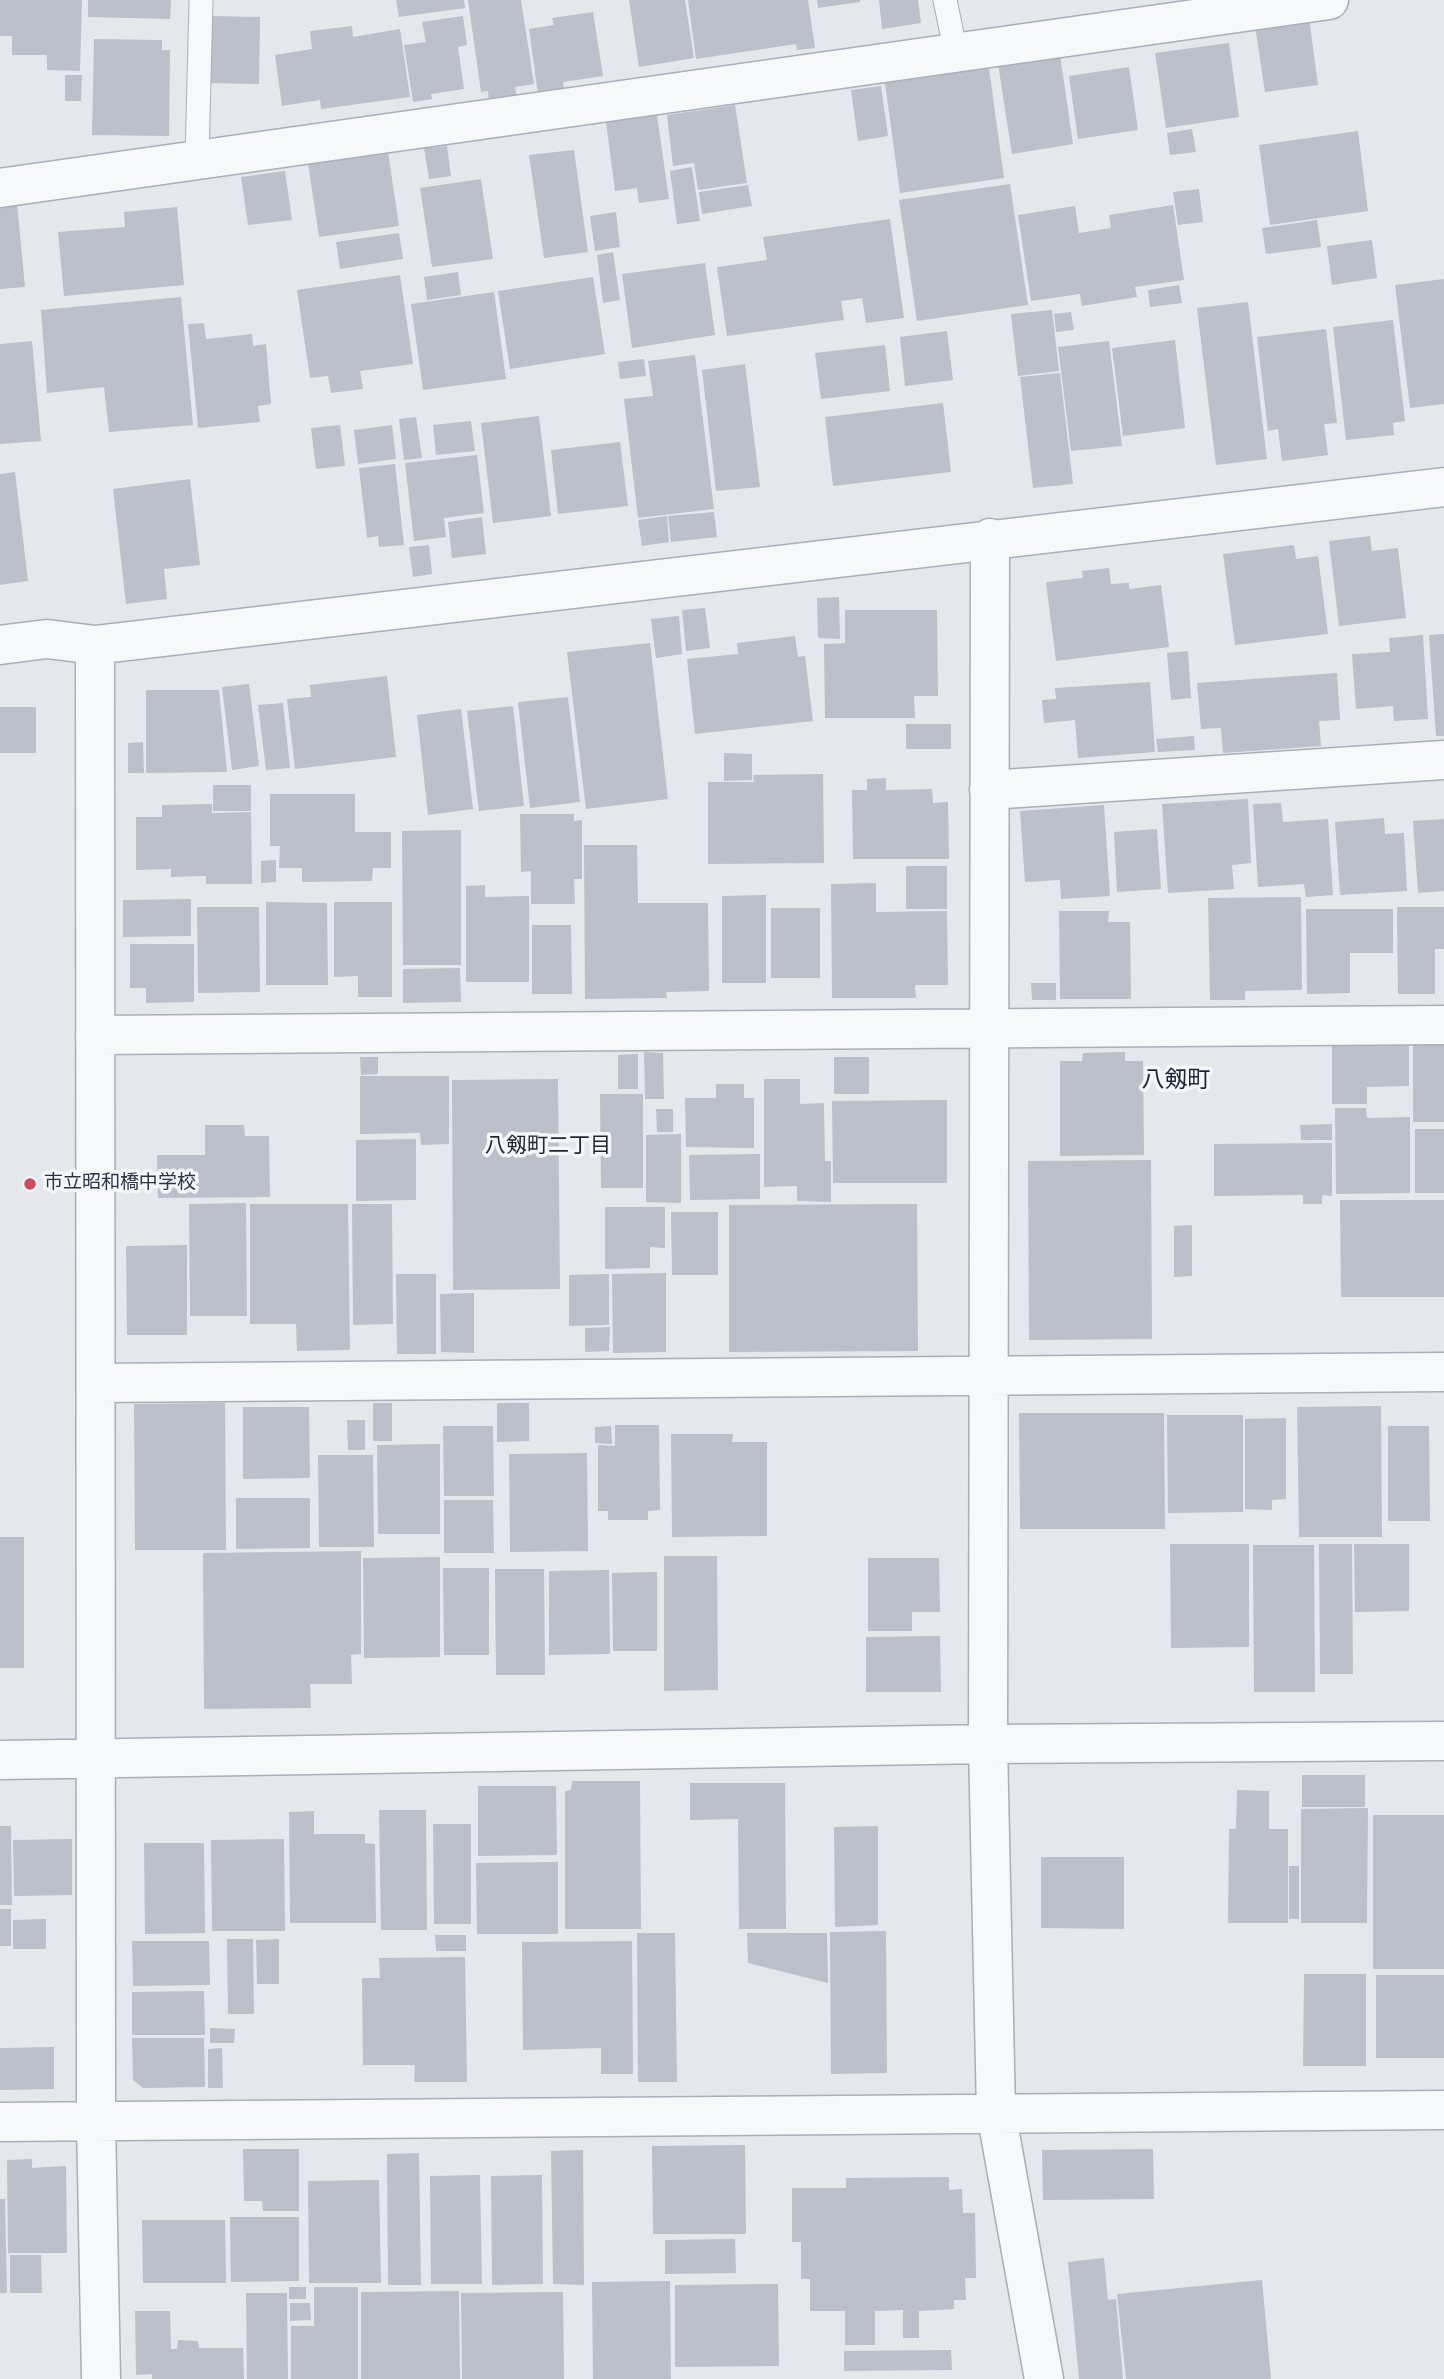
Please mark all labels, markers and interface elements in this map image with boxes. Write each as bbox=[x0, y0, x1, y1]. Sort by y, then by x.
district label: 八剱町 bbox=[1142, 1068, 1210, 1096]
district label: 八剱町二丁目 bbox=[485, 1135, 611, 1161]
place label: 市立昭和橋中学校 bbox=[44, 1173, 196, 1195]
marker: 市立昭和橋中学校 bbox=[22, 1176, 38, 1192]

